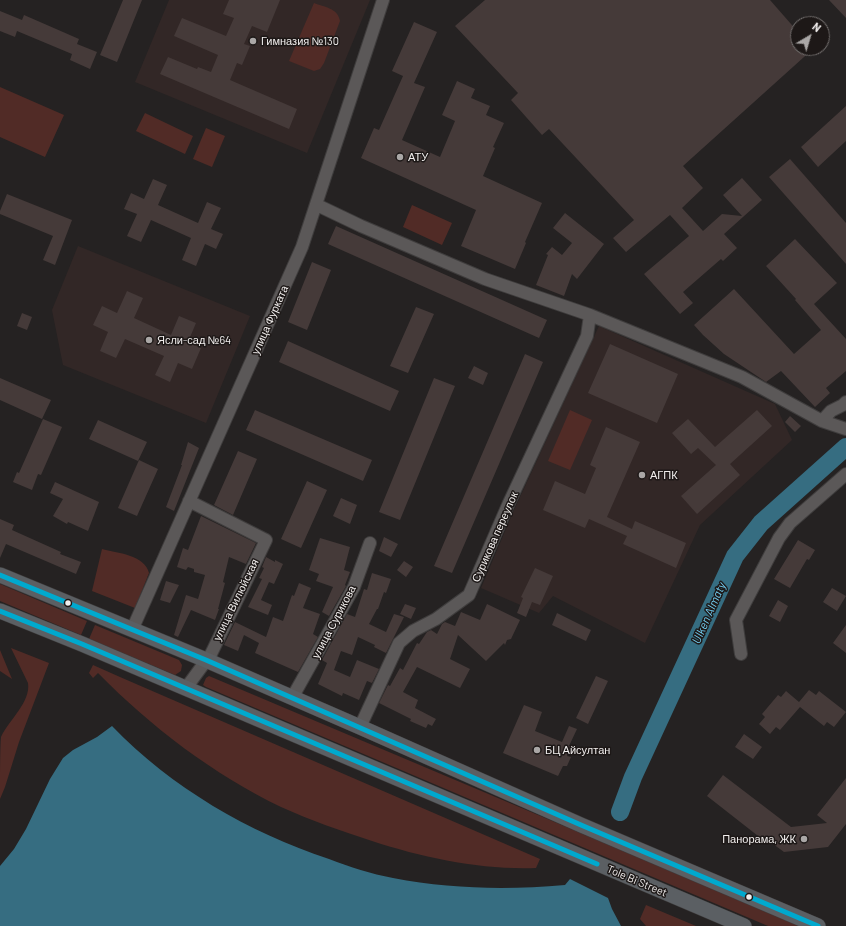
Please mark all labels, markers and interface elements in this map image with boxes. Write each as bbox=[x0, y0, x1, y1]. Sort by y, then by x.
north arrow bbox=[790, 16, 830, 56]
text: N bbox=[810, 20, 824, 34]
place label: Гимназия №130 bbox=[261, 34, 339, 48]
marker: Гимназия №130 bbox=[248, 36, 258, 46]
place label: АТУ bbox=[408, 150, 428, 164]
marker: АТУ bbox=[395, 152, 405, 162]
street label: улица Фурката bbox=[249, 283, 291, 357]
place label: Ясли-сад №64 bbox=[157, 333, 231, 347]
marker: Ясли-сад №64 bbox=[144, 335, 154, 345]
place label: АГПК bbox=[650, 468, 678, 482]
marker: АГПК bbox=[637, 470, 647, 480]
street label: Сурикова переулок bbox=[469, 490, 521, 584]
street label: улица Вилюйская bbox=[210, 557, 262, 643]
water label: Ulken Almaty bbox=[689, 580, 729, 646]
street label: улица Сурикова bbox=[309, 583, 359, 661]
unlabelled marker bbox=[63, 598, 73, 608]
place label: БЦ Айсултан bbox=[545, 743, 610, 757]
marker: БЦ Айсултан bbox=[532, 745, 542, 755]
place label: Панорама, ЖК bbox=[722, 832, 796, 846]
marker: Панорама, ЖК bbox=[799, 834, 809, 844]
street label: Tole Bi Street bbox=[605, 862, 669, 900]
unlabelled marker bbox=[744, 892, 754, 902]

